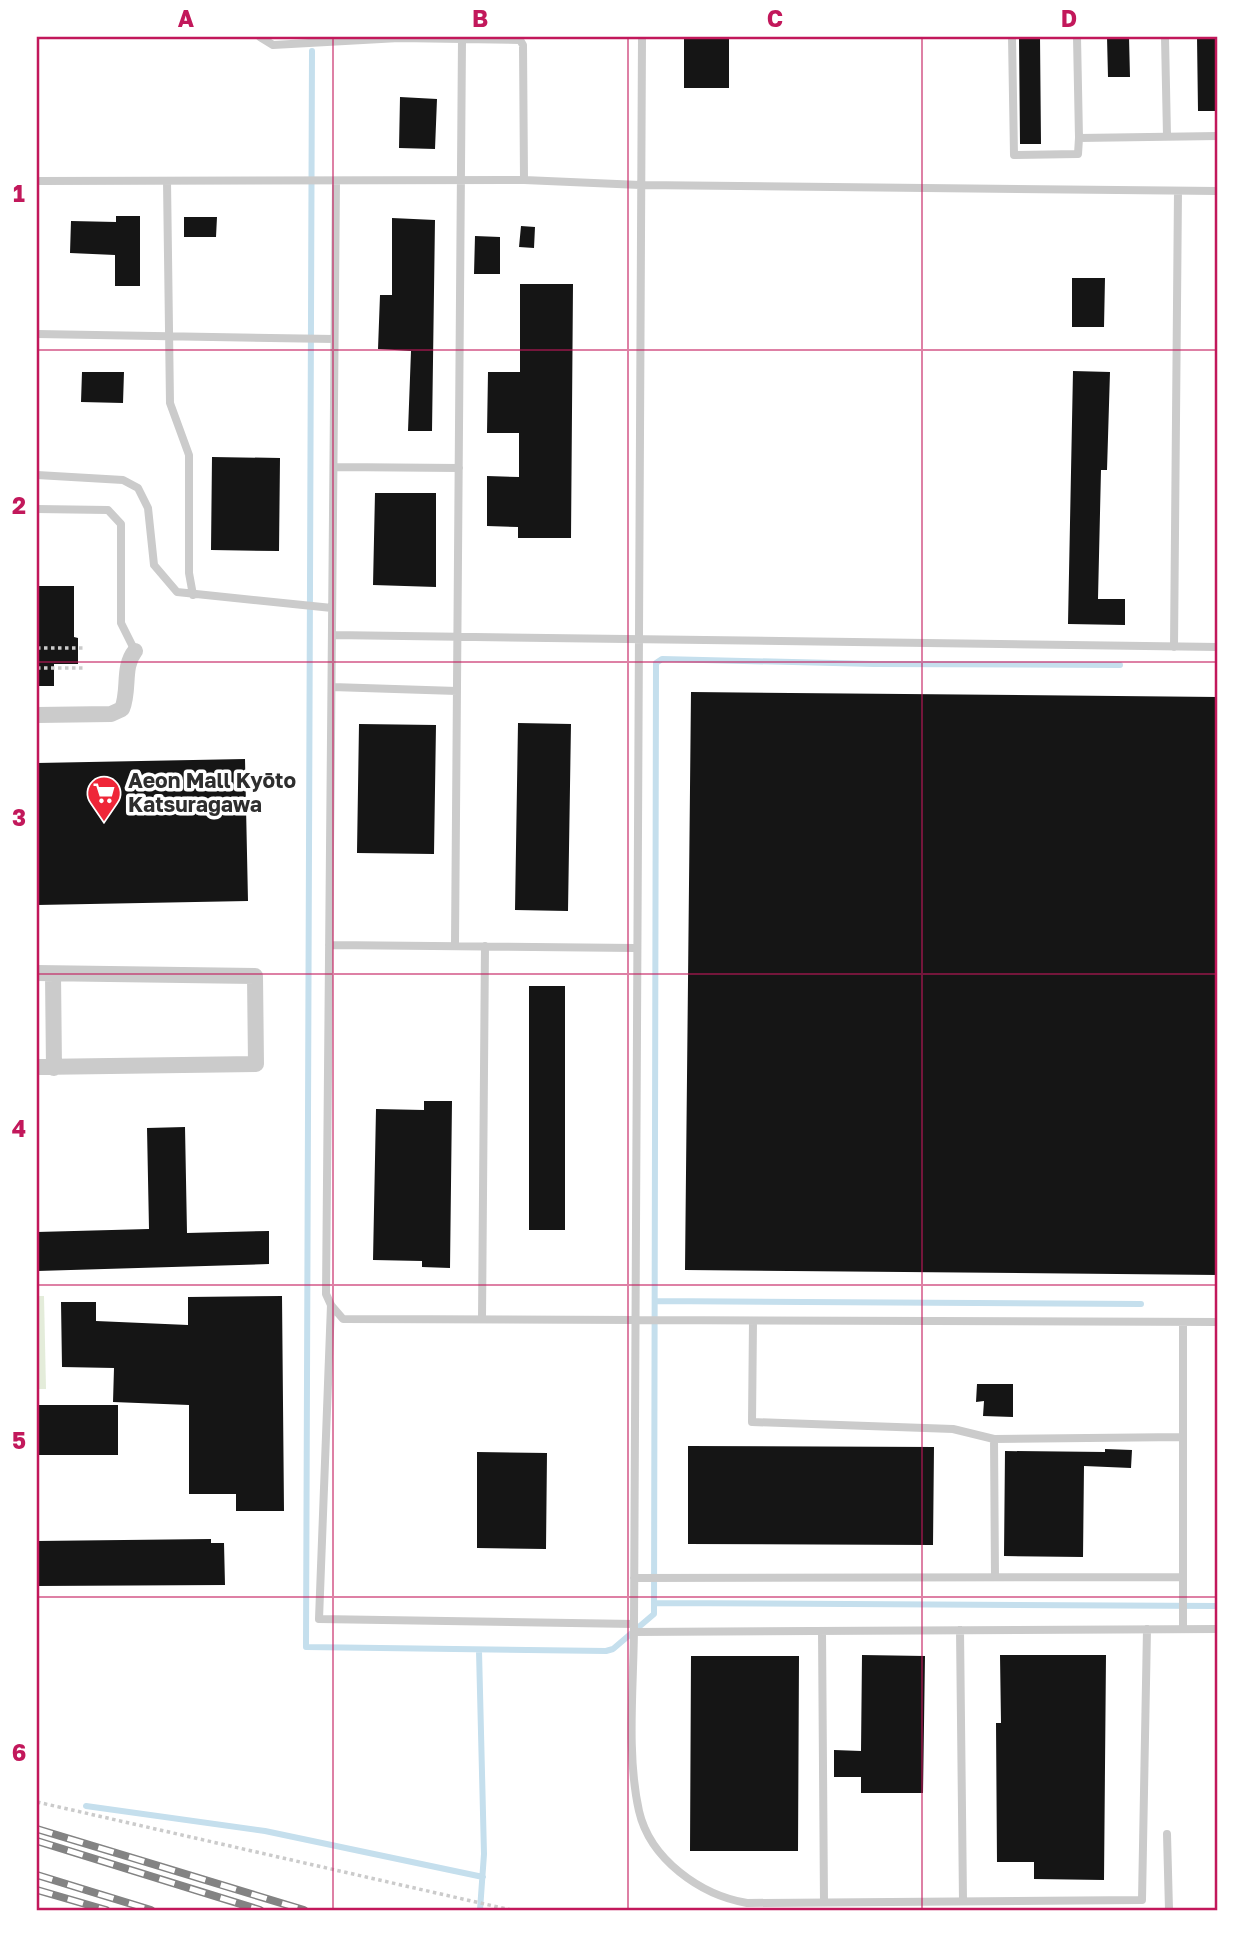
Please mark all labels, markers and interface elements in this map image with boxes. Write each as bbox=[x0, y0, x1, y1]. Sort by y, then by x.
text: A bbox=[178, 4, 195, 32]
text: B bbox=[472, 4, 488, 32]
text: C bbox=[767, 4, 783, 32]
text: D bbox=[1061, 4, 1077, 32]
text: 1 bbox=[13, 179, 25, 207]
text: 2 bbox=[12, 491, 26, 519]
place label: Aeon Mall Kyōto Katsuragawa bbox=[128, 767, 296, 817]
supermarket icon: Aeon Mall Kyōto Katsuragawa bbox=[85, 774, 123, 823]
text: 3 bbox=[12, 803, 26, 831]
text: 4 bbox=[12, 1114, 26, 1142]
text: 5 bbox=[12, 1426, 26, 1454]
text: 6 bbox=[12, 1738, 26, 1766]

